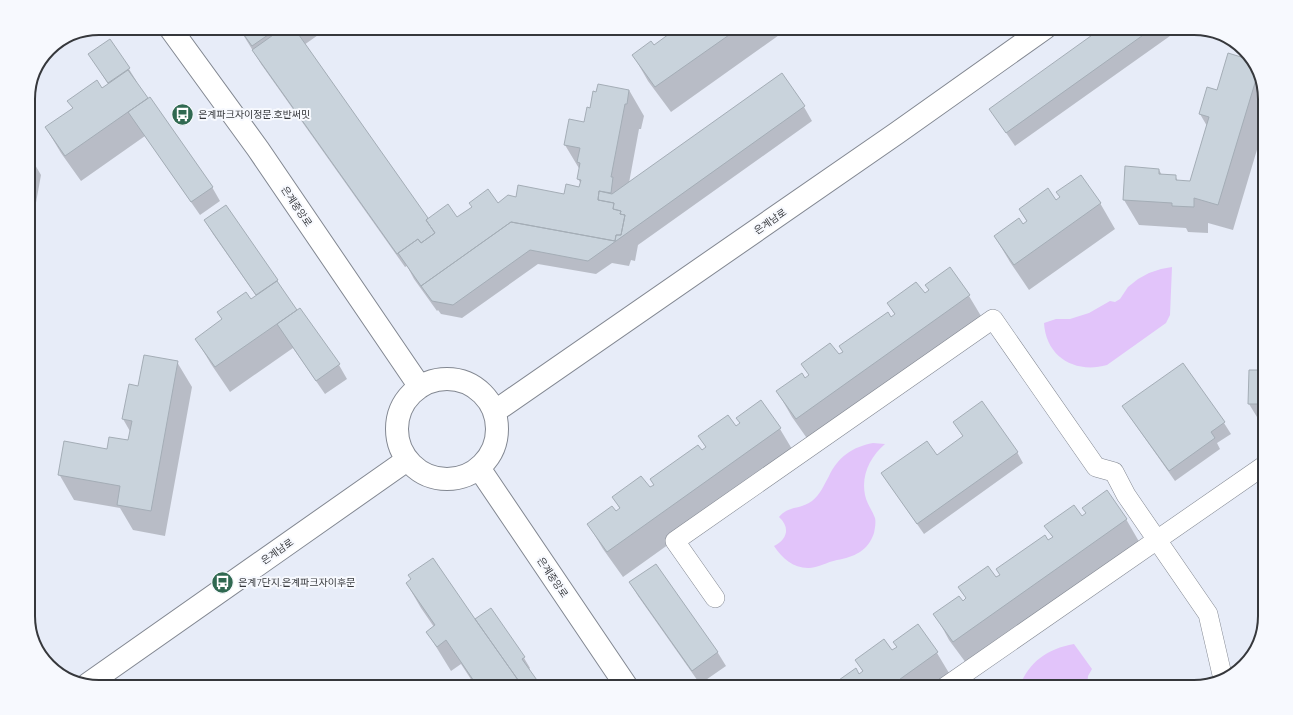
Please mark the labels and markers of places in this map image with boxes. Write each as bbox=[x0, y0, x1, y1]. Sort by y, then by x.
bus stop icon: 은계파크자이정문.호반써밋 bbox=[169, 101, 195, 127]
place label: 은계파크자이정문.호반써밋 bbox=[198, 108, 310, 121]
bus stop icon: 은계7단지.은계파크자이후문 bbox=[210, 569, 236, 595]
place label: 은계7단지.은계파크자이후문 bbox=[238, 576, 355, 589]

